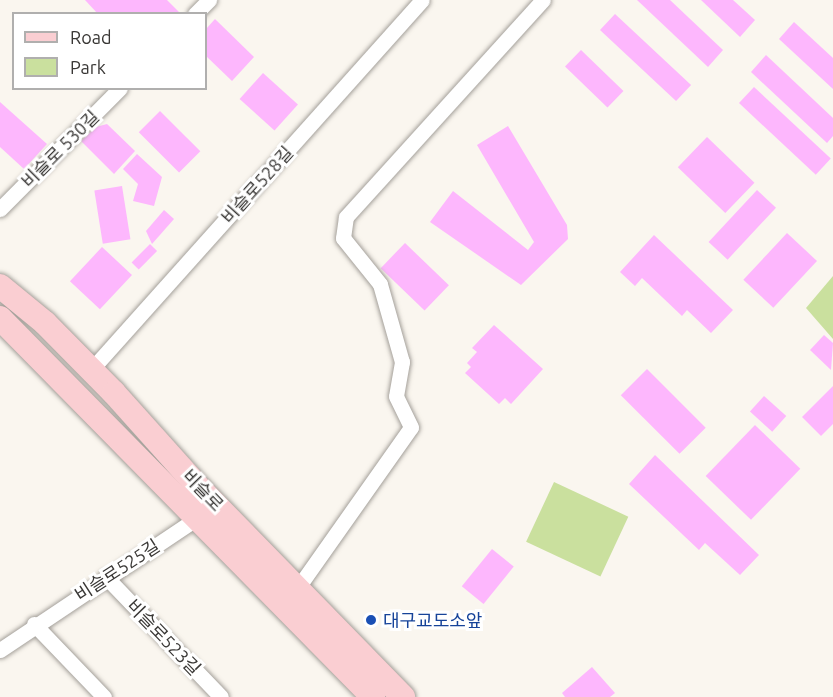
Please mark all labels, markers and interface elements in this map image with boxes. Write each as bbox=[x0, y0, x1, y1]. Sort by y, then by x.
legend bbox=[12, 12, 207, 90]
text: Road bbox=[70, 27, 112, 47]
text: Park bbox=[70, 57, 106, 77]
street label: 비슬로 530길 bbox=[17, 106, 103, 192]
street label: 비슬로528길 bbox=[217, 142, 297, 228]
street label: 비슬로 bbox=[178, 465, 228, 515]
street label: 비슬로525길 bbox=[71, 535, 163, 605]
street label: 비슬로523길 bbox=[123, 595, 205, 679]
place label: 대구교도소앞 bbox=[383, 609, 482, 631]
marker: 대구교도소앞 bbox=[364, 613, 378, 627]

